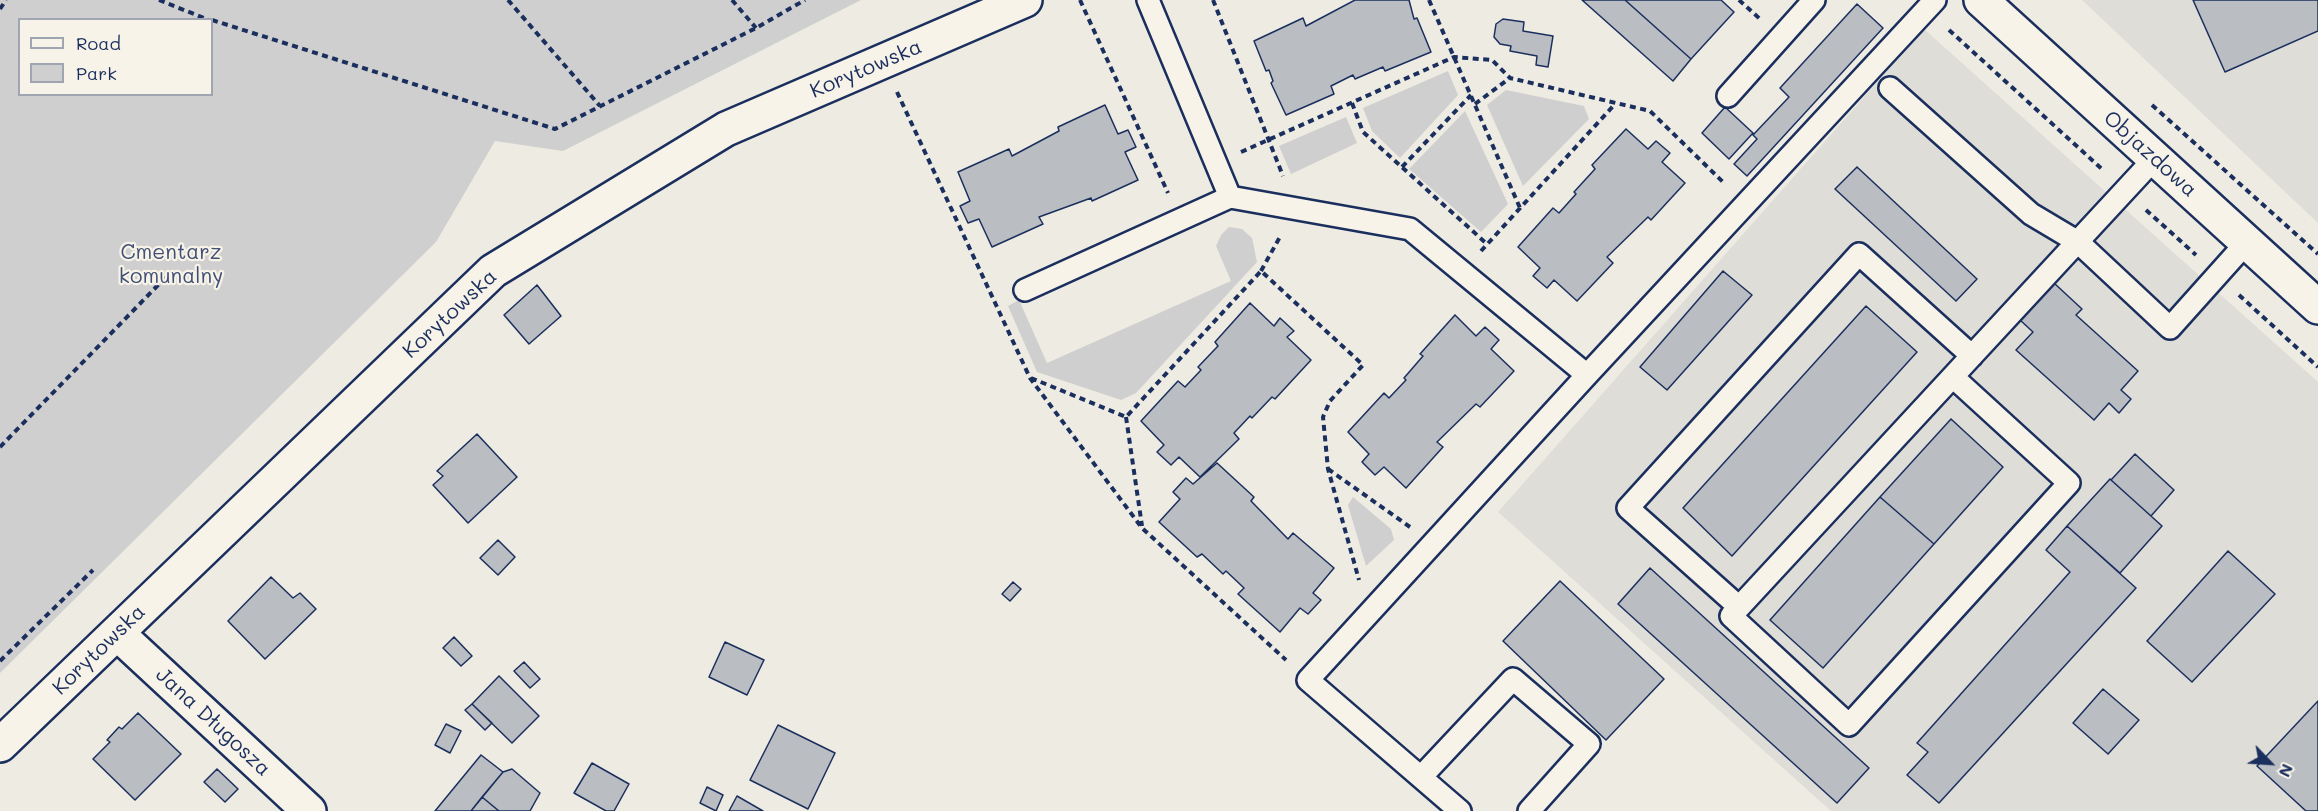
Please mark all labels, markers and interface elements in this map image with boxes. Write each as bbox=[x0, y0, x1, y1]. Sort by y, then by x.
legend bbox=[18, 18, 213, 96]
text: Road bbox=[76, 31, 121, 55]
street label: Korytowska bbox=[806, 34, 926, 104]
text: Park bbox=[76, 61, 117, 85]
street label: Objazdowa bbox=[2098, 106, 2202, 202]
park label: Cmentarz komunalny bbox=[119, 240, 223, 290]
street label: Korytowska bbox=[398, 264, 502, 364]
street label: Korytowska bbox=[47, 600, 151, 700]
street label: Jana Długosza bbox=[150, 662, 276, 782]
north arrow bbox=[2240, 733, 2300, 793]
text: N bbox=[2275, 761, 2299, 781]

